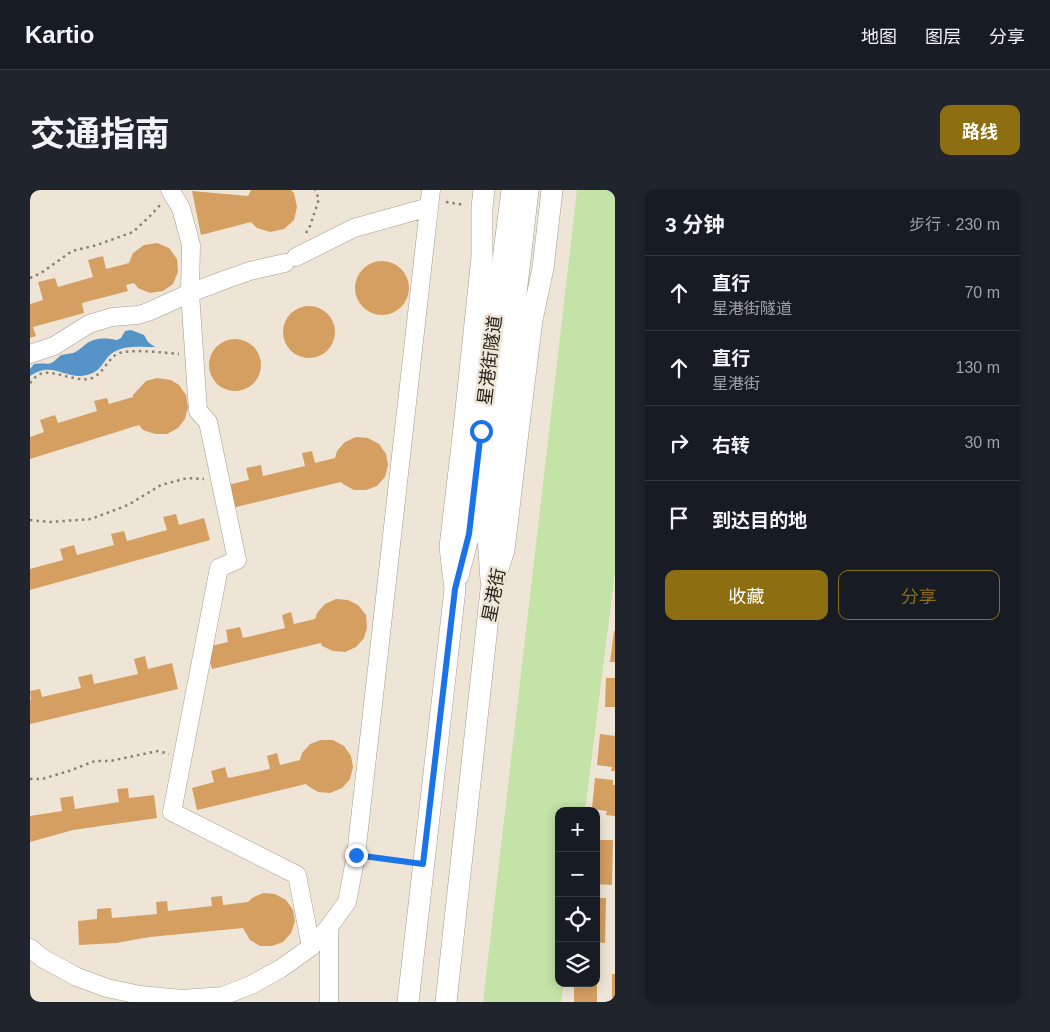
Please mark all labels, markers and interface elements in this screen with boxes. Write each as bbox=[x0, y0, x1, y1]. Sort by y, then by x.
text: Kartio bbox=[25, 21, 94, 48]
text: 地图 bbox=[861, 27, 897, 47]
text: 图层 bbox=[925, 27, 961, 47]
text: 分享 bbox=[989, 27, 1025, 47]
button: 路线 bbox=[940, 105, 1020, 155]
text: 交通指南 bbox=[30, 114, 170, 153]
text: 3 分钟 bbox=[665, 213, 725, 236]
text: 步行 · 230 m bbox=[909, 216, 1000, 233]
text: 直行 bbox=[712, 273, 750, 294]
icon: ahead bbox=[665, 279, 693, 307]
text: 70 m bbox=[964, 284, 1000, 301]
text: 星港街隧道 bbox=[712, 300, 792, 317]
street label: 星港街隧道 bbox=[475, 314, 505, 406]
text: 直行 bbox=[712, 348, 750, 369]
icon: ahead bbox=[665, 354, 693, 382]
text: 130 m bbox=[956, 359, 1000, 376]
text: 星港街 bbox=[712, 375, 760, 392]
route start bbox=[470, 420, 493, 443]
icon: right bbox=[665, 429, 693, 457]
text: 30 m bbox=[964, 434, 1000, 451]
text: 右转 bbox=[712, 435, 750, 456]
icon: arrive bbox=[665, 504, 693, 532]
text: 到达目的地 bbox=[712, 510, 807, 531]
street label: 星港街 bbox=[479, 567, 509, 623]
button: 收藏 bbox=[665, 570, 828, 620]
button: 分享 bbox=[838, 570, 1000, 620]
map controls bbox=[555, 807, 600, 987]
button: + bbox=[555, 807, 600, 852]
route end bbox=[345, 844, 368, 867]
button: − bbox=[555, 852, 600, 897]
button: locate bbox=[555, 897, 600, 942]
button: layers bbox=[555, 942, 600, 987]

